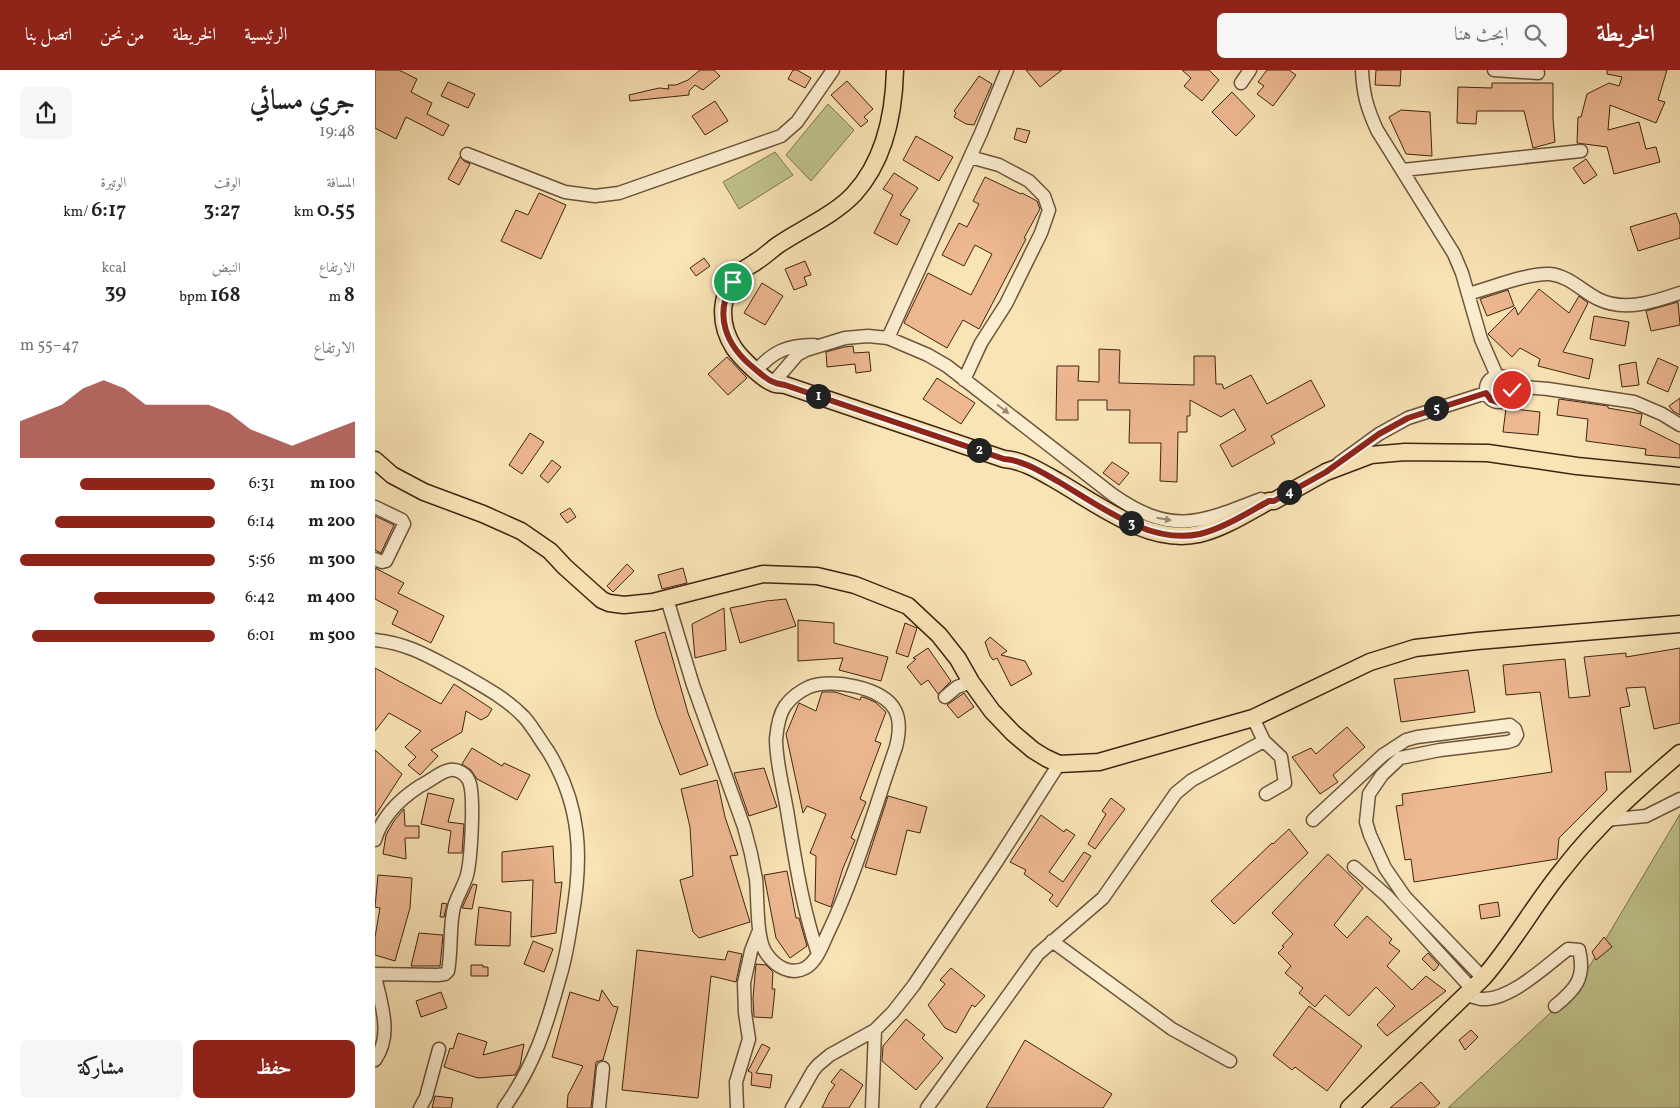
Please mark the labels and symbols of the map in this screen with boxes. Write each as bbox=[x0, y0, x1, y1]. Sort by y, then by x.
pin bbox=[712, 261, 754, 303]
pin bbox=[1491, 369, 1533, 411]
pin: 1 bbox=[805, 384, 831, 408]
pin: 5 bbox=[1423, 396, 1449, 420]
one-way arrow bbox=[996, 404, 1010, 414]
pin: 2 bbox=[967, 438, 991, 462]
pin: 4 bbox=[1277, 480, 1301, 504]
pin: 3 bbox=[1119, 510, 1143, 536]
one-way arrow bbox=[1157, 516, 1173, 524]

